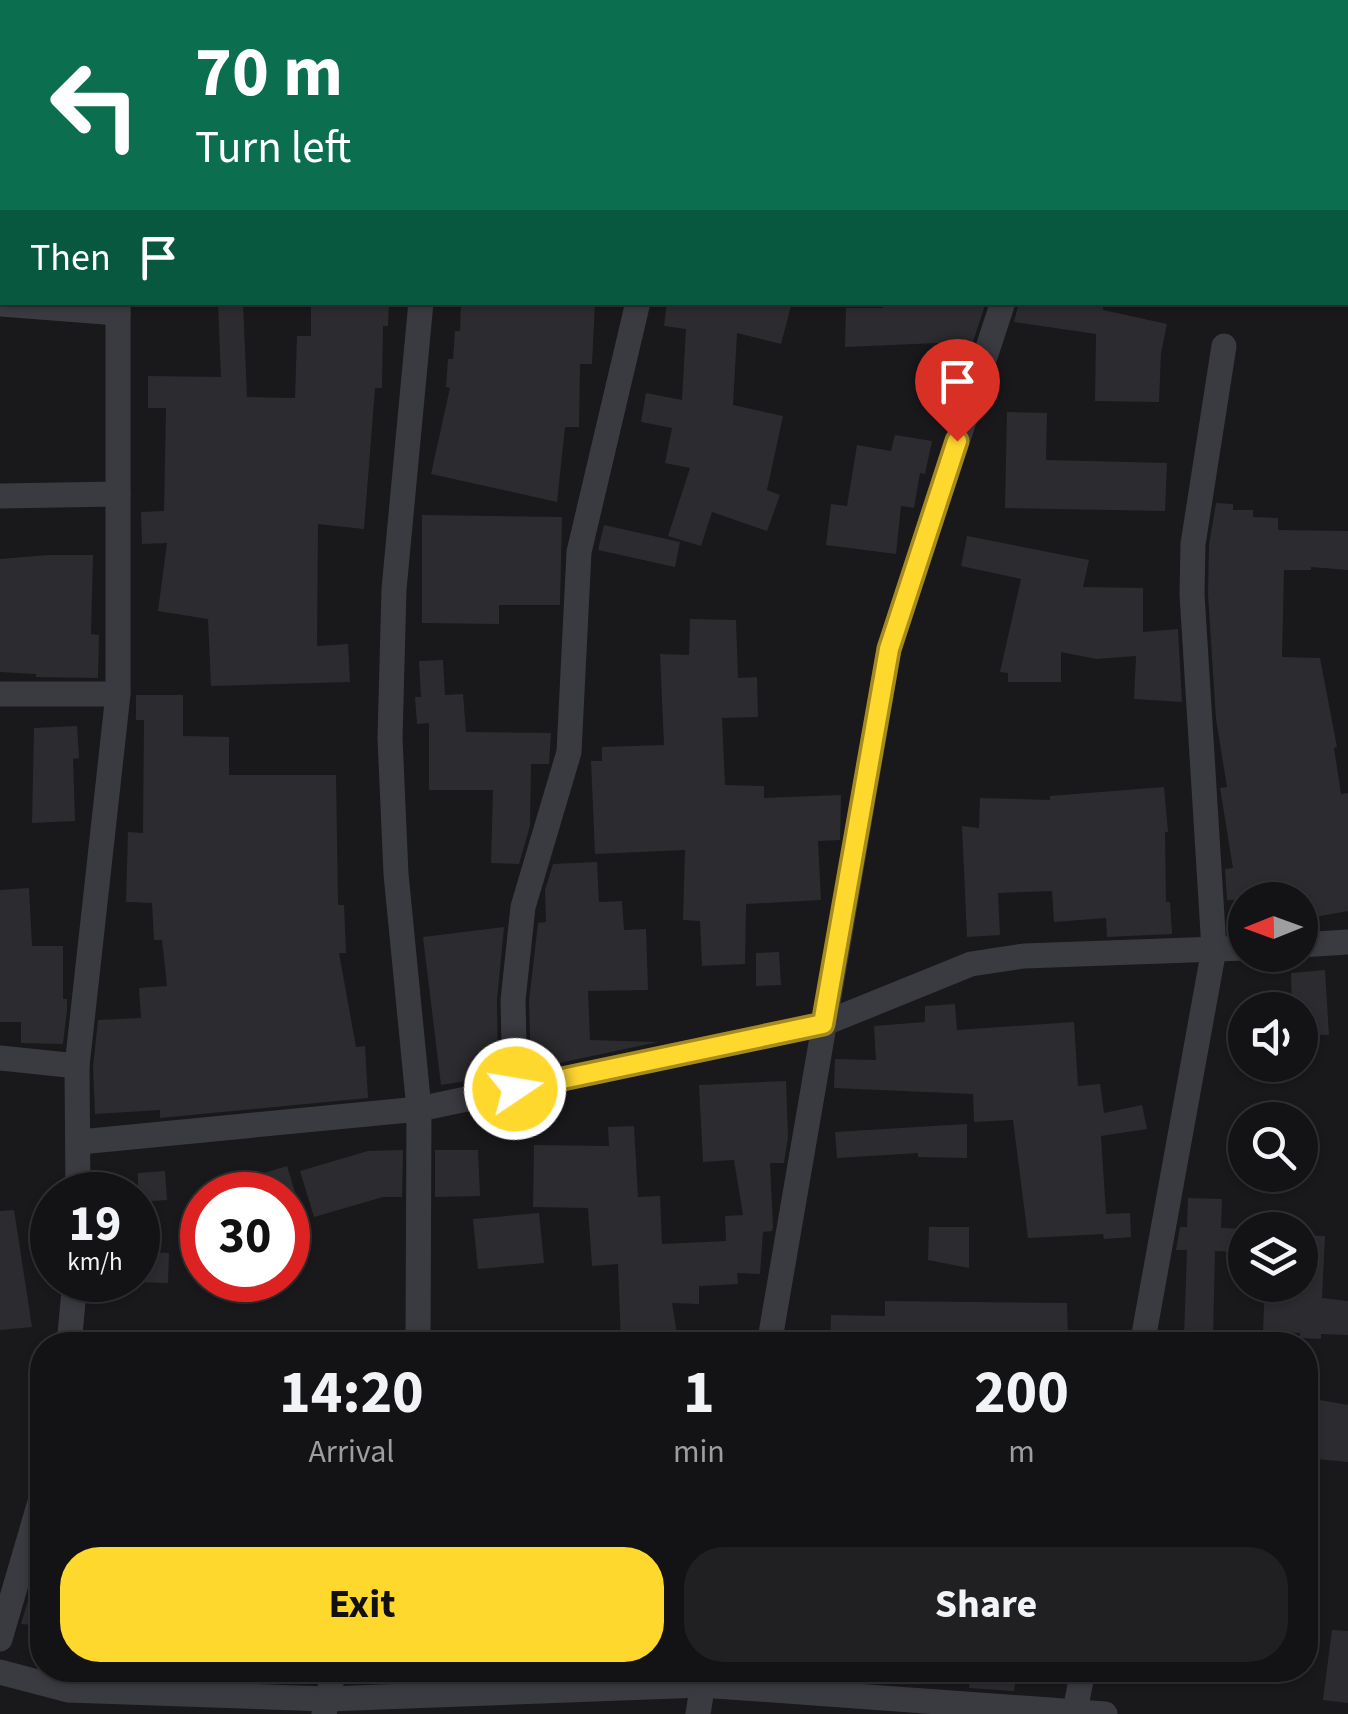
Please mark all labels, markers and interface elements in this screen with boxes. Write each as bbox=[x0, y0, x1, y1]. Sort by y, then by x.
text: 70 m bbox=[195, 23, 343, 123]
icon: left bbox=[30, 40, 160, 170]
text: Turn left bbox=[195, 116, 351, 180]
icon: arrive bbox=[131, 230, 186, 285]
text: Then bbox=[30, 231, 111, 285]
pin bbox=[915, 339, 1000, 442]
icon: arrive bbox=[930, 354, 985, 409]
north arrow bbox=[1228, 882, 1318, 972]
map controls bbox=[1228, 882, 1318, 1302]
button: sound bbox=[1228, 992, 1318, 1082]
position arrow bbox=[463, 1037, 567, 1141]
button: search bbox=[1228, 1102, 1318, 1192]
speed limit sign: 30 bbox=[180, 1172, 310, 1302]
text: 19 bbox=[69, 1189, 121, 1260]
button: layers bbox=[1228, 1212, 1318, 1302]
text: km/h bbox=[67, 1244, 123, 1280]
text: 14:20 bbox=[279, 1351, 424, 1436]
text: 1 bbox=[683, 1351, 715, 1436]
text: 200 bbox=[974, 1351, 1069, 1436]
text: Arrival bbox=[308, 1429, 394, 1475]
text: min bbox=[673, 1429, 725, 1475]
text: m bbox=[1008, 1429, 1035, 1475]
button: Exit bbox=[60, 1547, 664, 1662]
button: Share bbox=[684, 1547, 1288, 1662]

